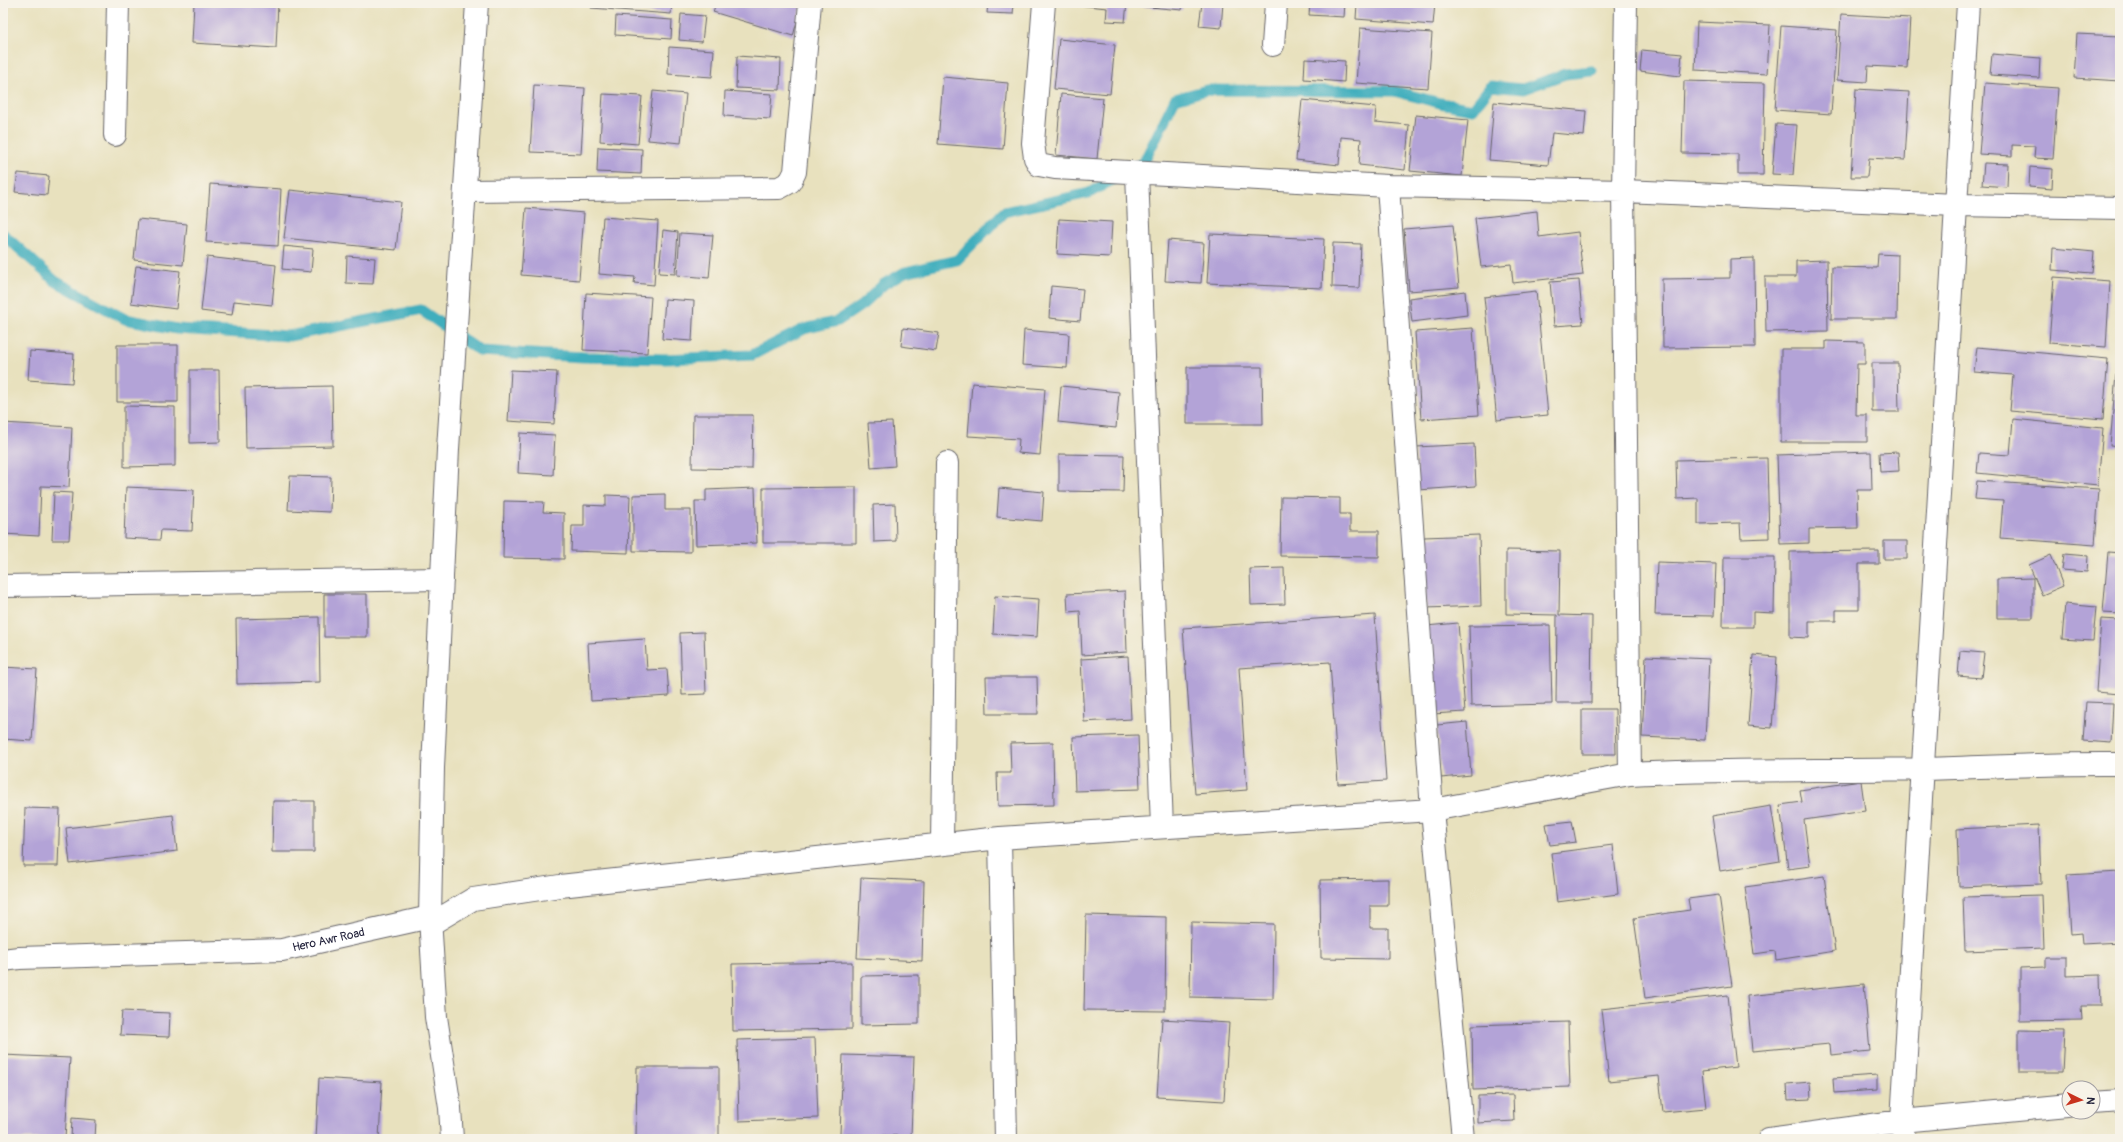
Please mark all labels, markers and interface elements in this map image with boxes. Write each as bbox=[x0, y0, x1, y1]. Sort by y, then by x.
street label: Hero Awr Road bbox=[291, 925, 366, 955]
north arrow bbox=[2061, 1080, 2101, 1120]
text: N bbox=[2084, 1097, 2097, 1106]

